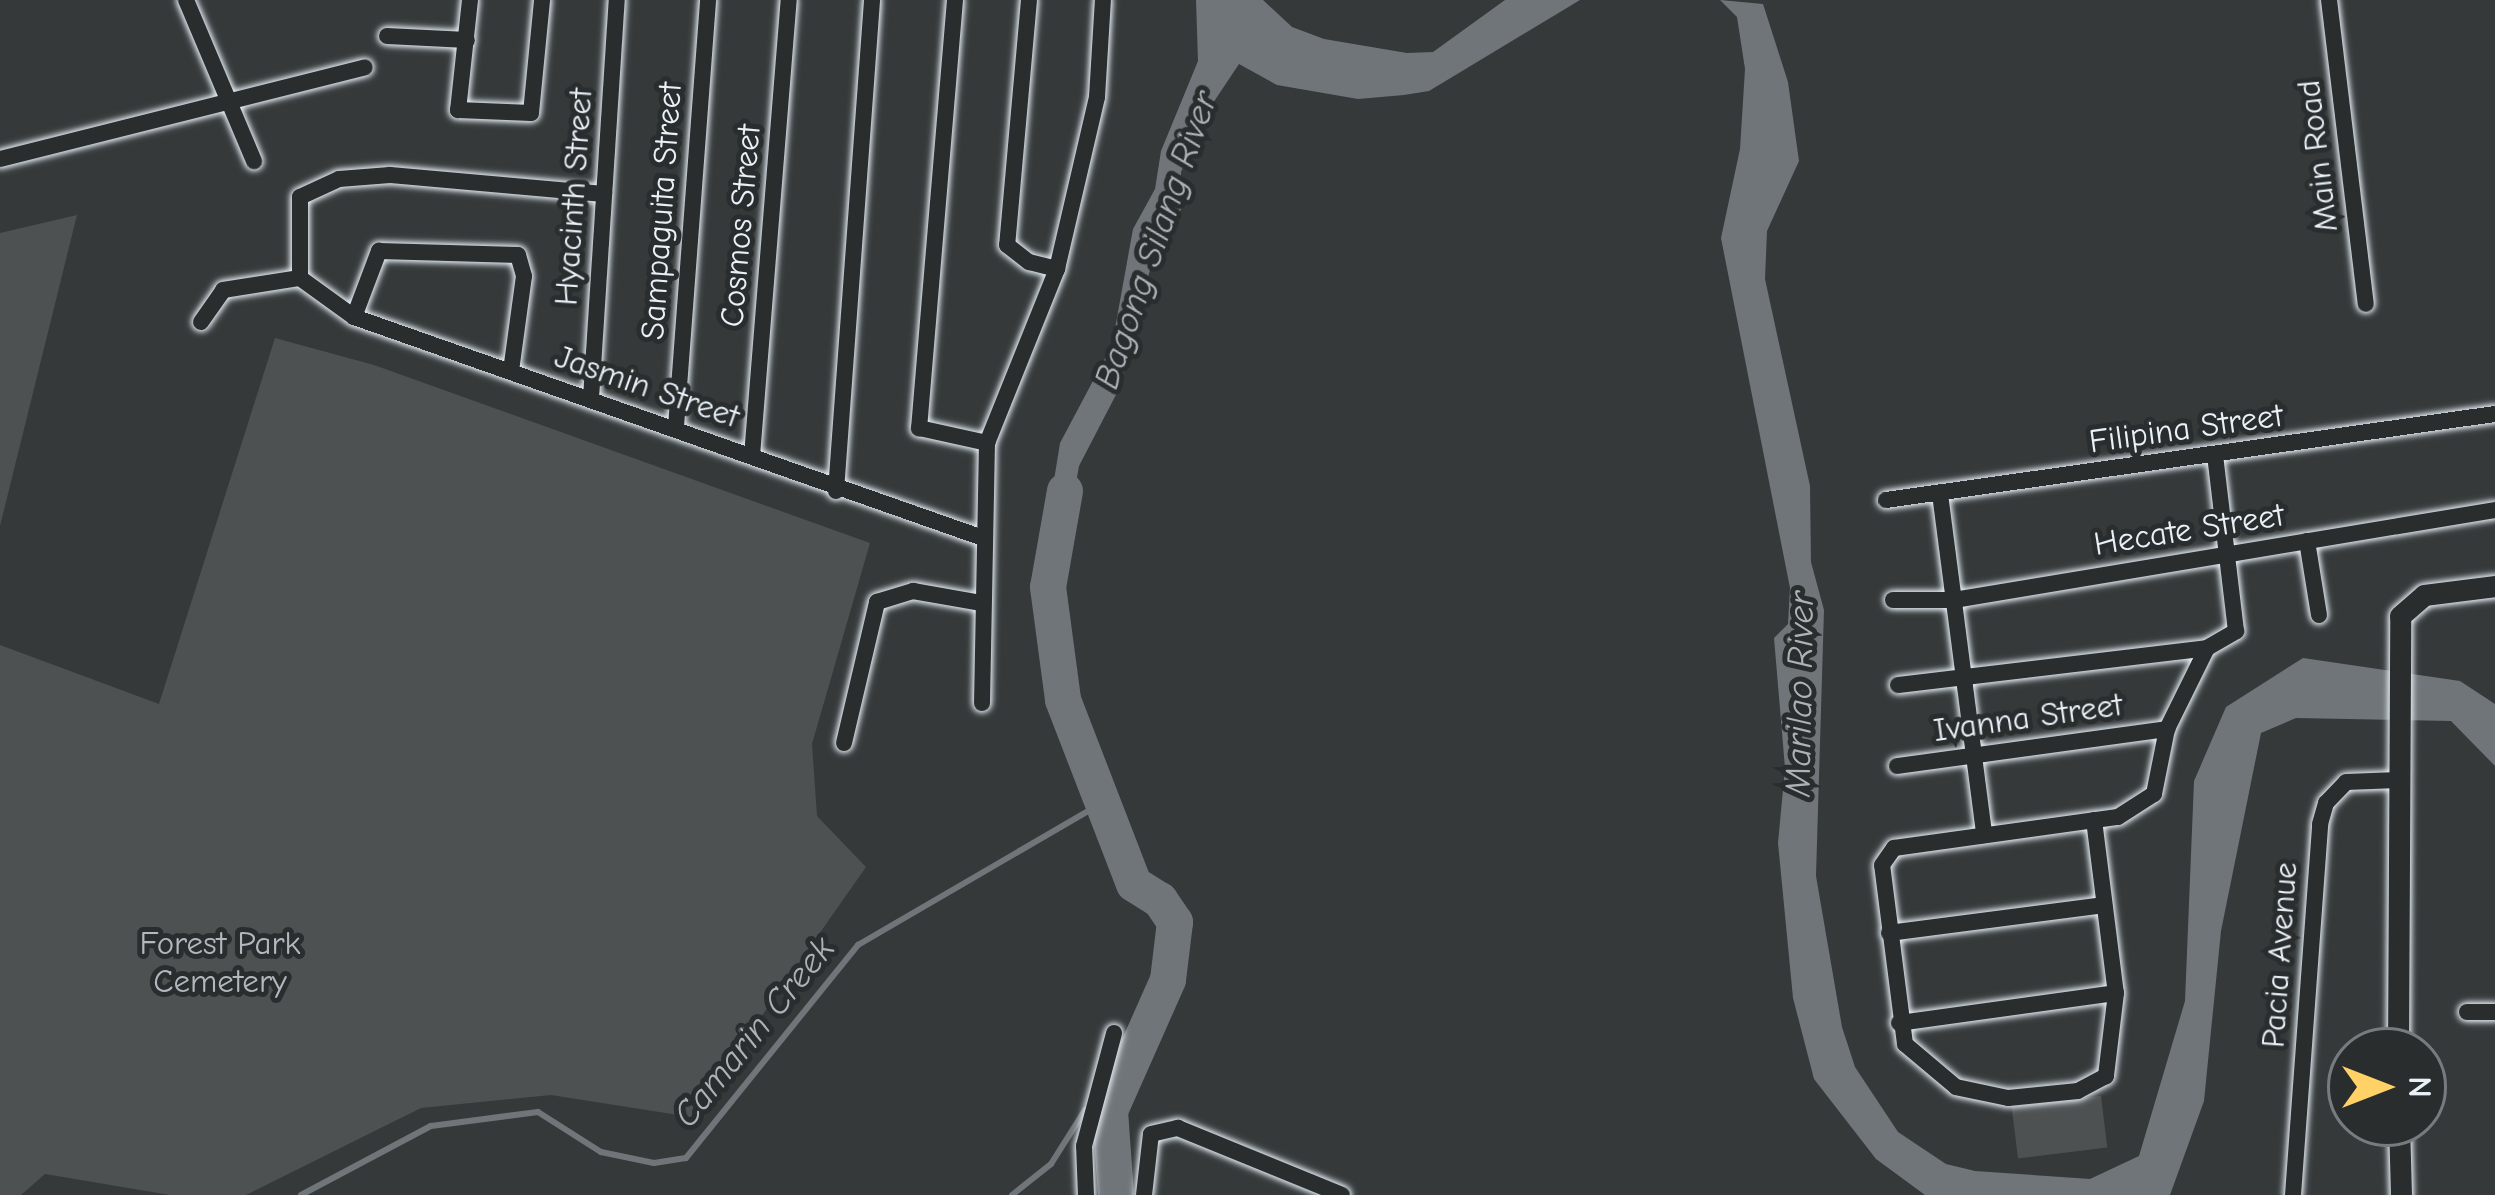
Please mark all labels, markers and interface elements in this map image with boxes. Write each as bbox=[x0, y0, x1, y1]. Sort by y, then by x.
street label: Main Road bbox=[2289, 78, 2347, 234]
street label: Sampaguita Street bbox=[633, 81, 691, 341]
water label: Bagong Silang River bbox=[1085, 86, 1227, 394]
street label: Hyacinth Street bbox=[547, 87, 601, 307]
street label: Cosmos Street bbox=[712, 123, 770, 329]
street label: Jasmin Street bbox=[550, 337, 744, 437]
street label: Filipina Street bbox=[2087, 396, 2285, 462]
street label: Hecate Street bbox=[2091, 495, 2287, 565]
water label: Marilao River bbox=[1777, 591, 1823, 797]
street label: Ivanna Street bbox=[1931, 685, 2125, 751]
street label: Pacia Avenue bbox=[2254, 861, 2306, 1049]
park label: Forest Park Cemetery bbox=[139, 924, 301, 1002]
water label: Camarin Creek bbox=[664, 928, 844, 1136]
north arrow bbox=[2327, 1027, 2447, 1147]
text: N bbox=[2401, 1076, 2439, 1098]

